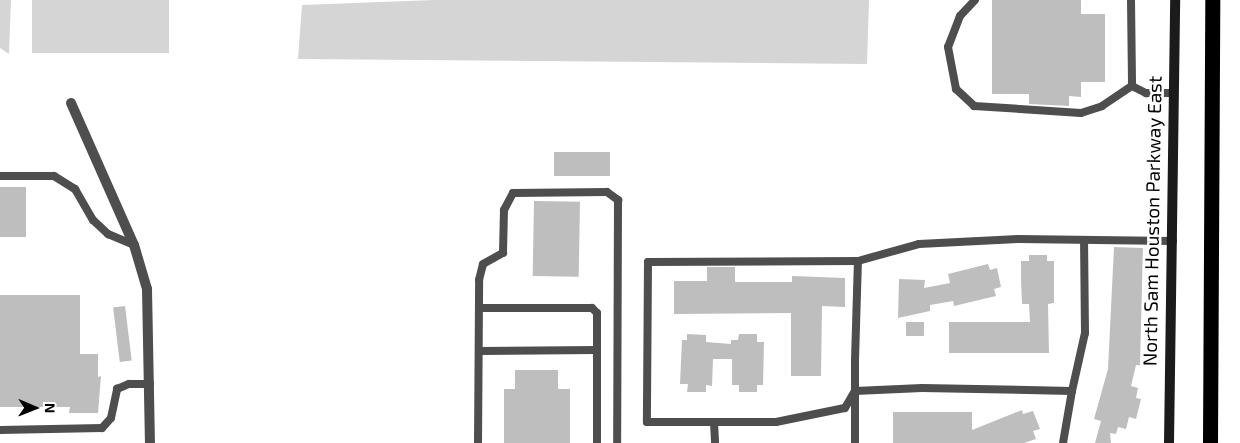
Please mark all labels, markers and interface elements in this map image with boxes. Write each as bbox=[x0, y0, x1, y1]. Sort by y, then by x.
street label: North Sam Houston Parkway East bbox=[1138, 75, 1166, 367]
north arrow bbox=[10, 383, 60, 433]
text: N bbox=[42, 403, 59, 413]

